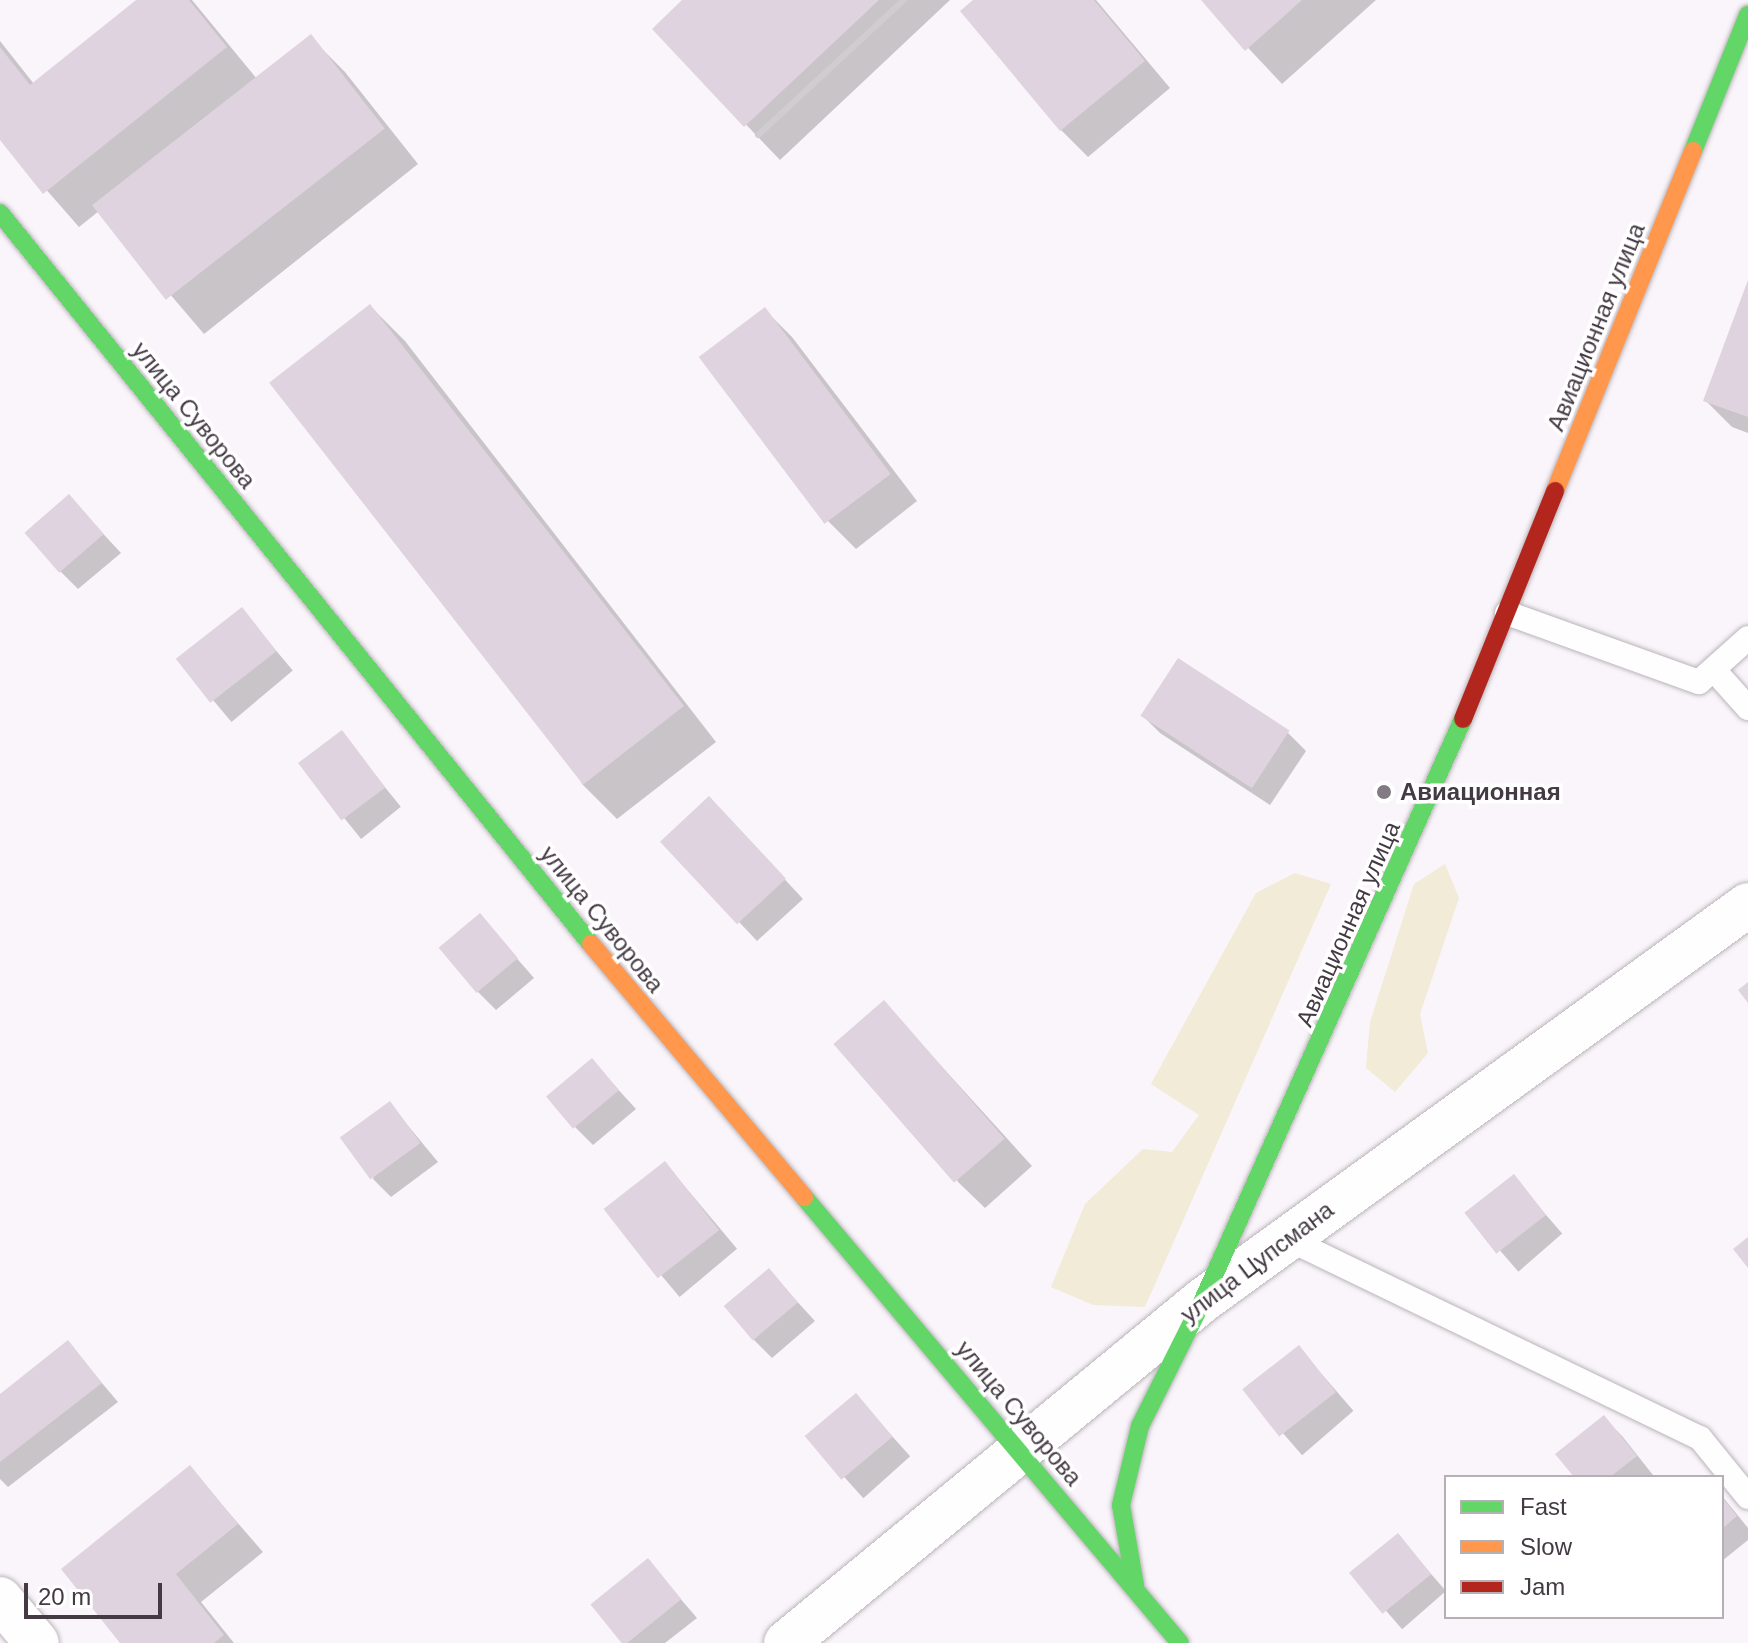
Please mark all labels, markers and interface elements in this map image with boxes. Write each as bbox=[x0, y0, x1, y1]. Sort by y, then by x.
street label: Авиационная улица bbox=[1541, 219, 1651, 435]
street label: улица Суворова bbox=[126, 336, 262, 494]
place label: Авиационная bbox=[1400, 778, 1561, 806]
marker: Авиационная bbox=[1375, 783, 1393, 801]
street label: Авиационная улица bbox=[1290, 817, 1406, 1031]
street label: улица Суворова bbox=[534, 840, 670, 998]
street label: улица Цупсмана bbox=[1175, 1195, 1339, 1329]
street label: улица Суворова bbox=[950, 1335, 1088, 1491]
legend bbox=[1444, 1475, 1724, 1619]
text: Fast bbox=[1520, 1493, 1567, 1520]
text: Slow bbox=[1520, 1533, 1572, 1560]
scale bar bbox=[28, 1567, 166, 1617]
text: Jam bbox=[1520, 1573, 1565, 1600]
text: 20 m bbox=[38, 1583, 91, 1610]

